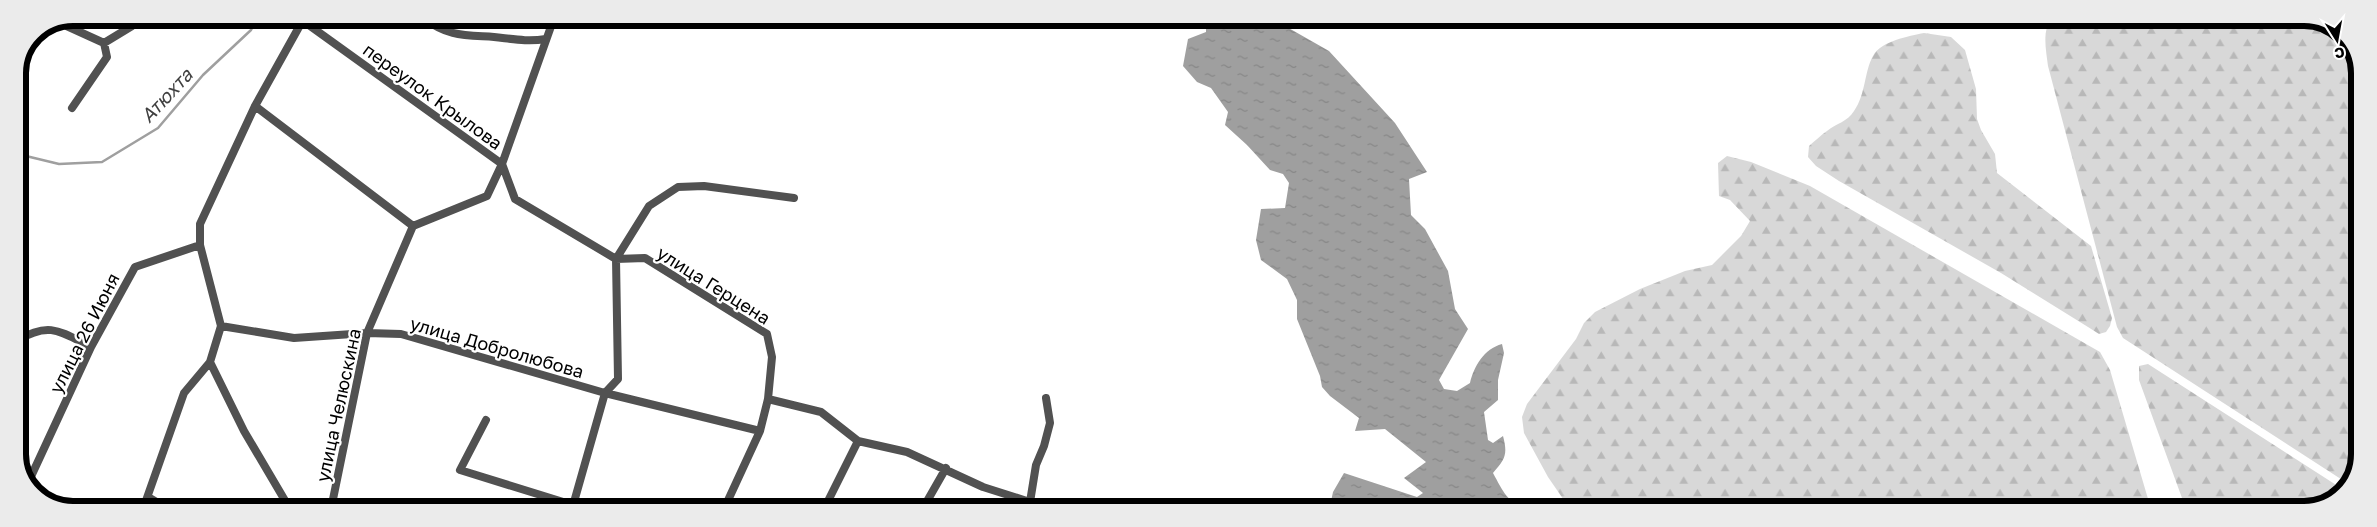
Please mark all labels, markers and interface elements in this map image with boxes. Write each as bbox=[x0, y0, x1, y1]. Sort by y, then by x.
north arrow bbox=[2312, 15, 2362, 65]
street label: переулок Крылова bbox=[359, 38, 507, 154]
text: С bbox=[2333, 44, 2346, 63]
water label: Атюхта bbox=[135, 62, 198, 127]
street label: улица Герцена bbox=[653, 241, 775, 329]
street label: улица 26 Июня bbox=[44, 269, 124, 397]
street label: улица Добролюбова bbox=[408, 312, 586, 382]
street label: улица Челюскина bbox=[311, 326, 365, 484]

